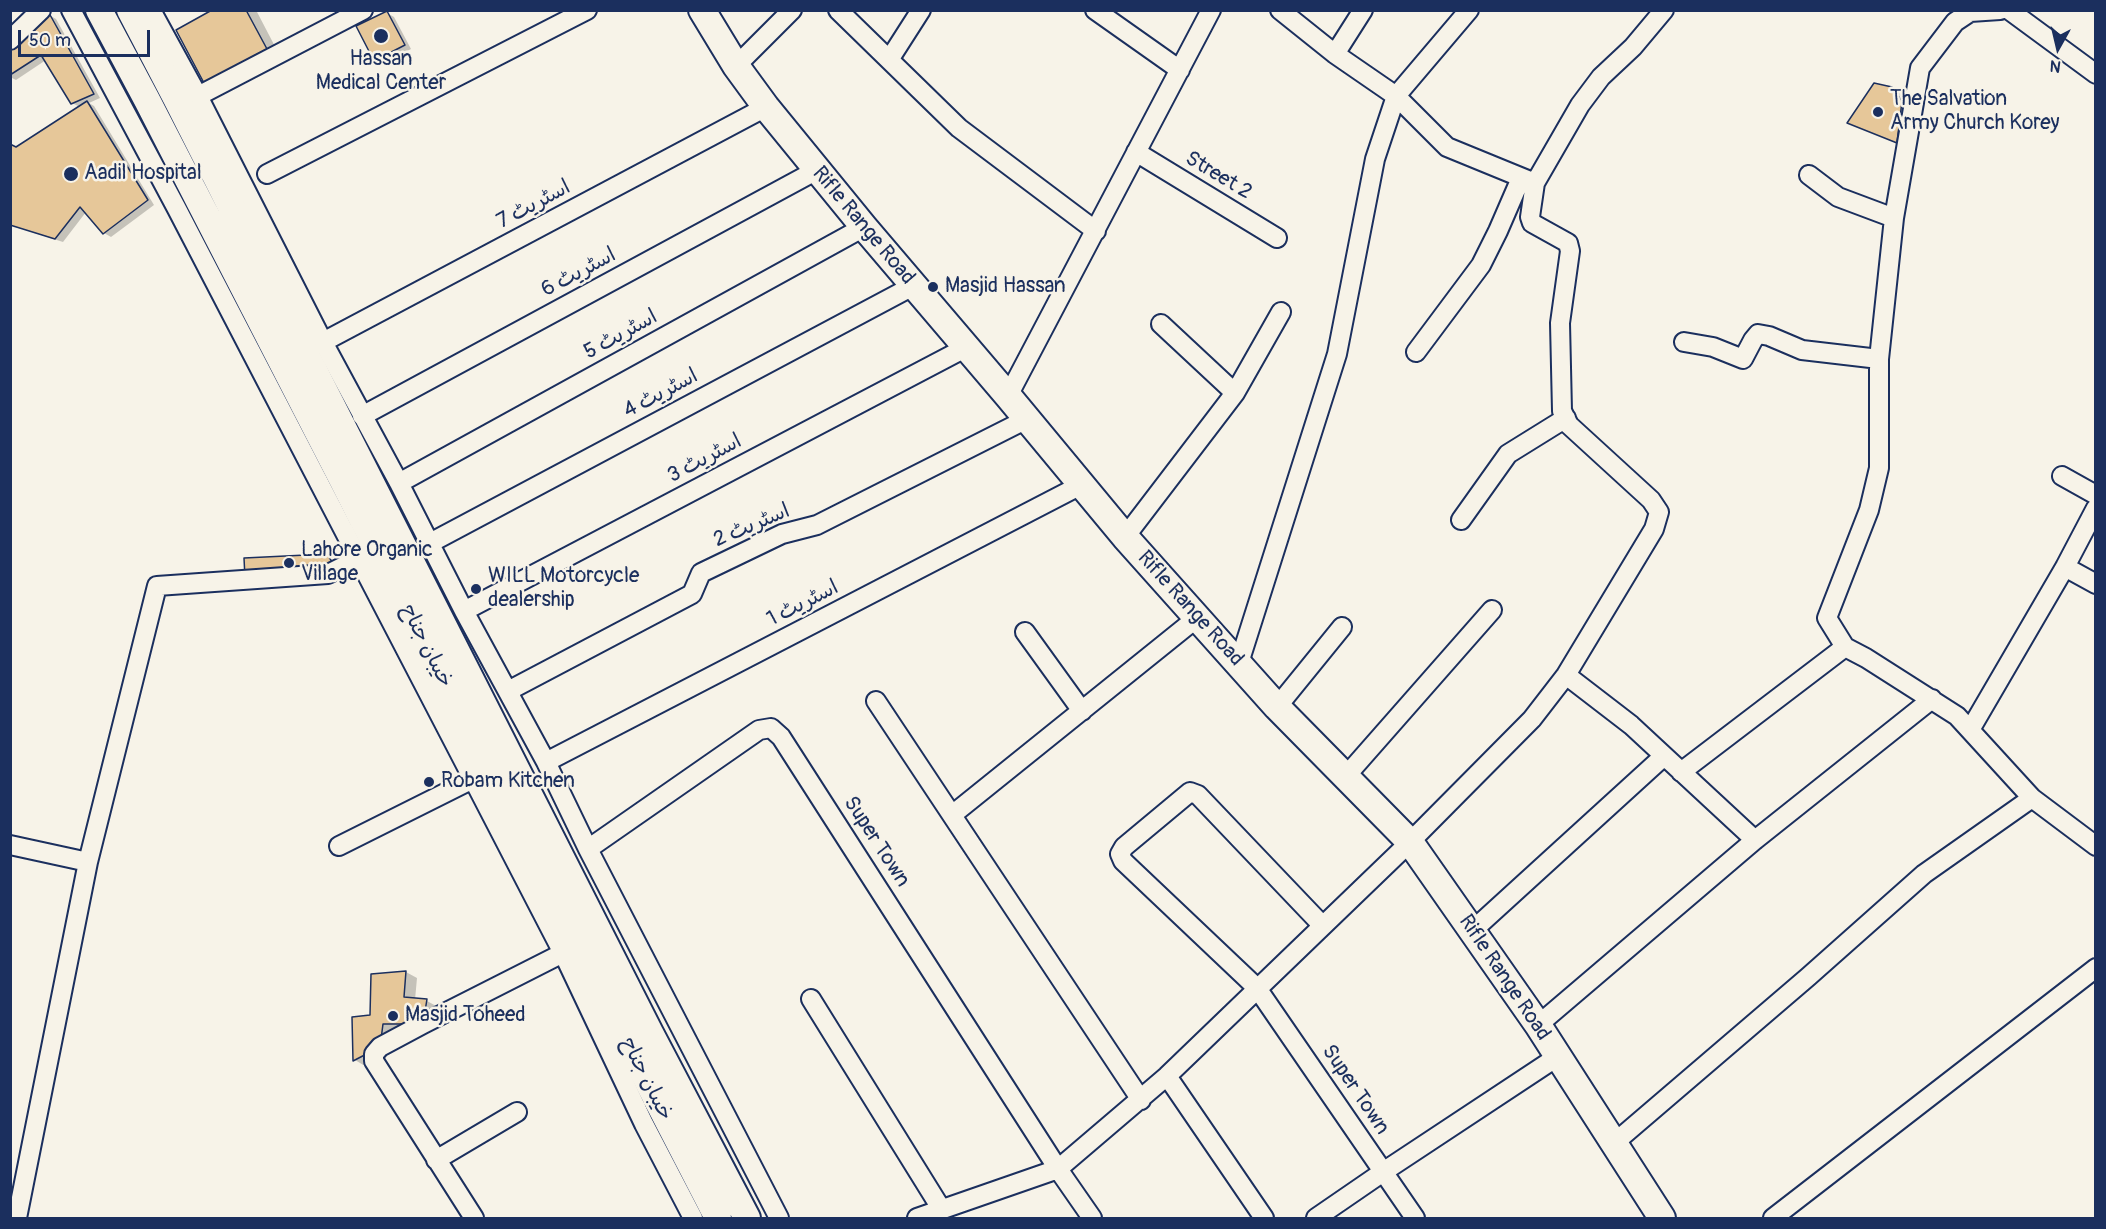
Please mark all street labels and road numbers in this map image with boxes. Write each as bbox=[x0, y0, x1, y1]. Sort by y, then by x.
street label: Street 2 bbox=[1180, 146, 1256, 206]
street label: Rifle Range Road bbox=[806, 162, 920, 290]
street label: اسٹریٹ 7 bbox=[493, 175, 575, 235]
street label: اسٹریٹ 6 bbox=[537, 243, 621, 303]
street label: اسٹریٹ 5 bbox=[580, 305, 662, 365]
street label: اسٹریٹ 4 bbox=[619, 364, 703, 424]
street label: اسٹریٹ 3 bbox=[664, 429, 746, 489]
street label: اسٹریٹ 2 bbox=[710, 499, 794, 553]
street label: Rifle Range Road bbox=[1132, 546, 1248, 672]
street label: اسٹریٹ 1 bbox=[763, 575, 843, 633]
street label: خیبان جناح bbox=[394, 600, 458, 692]
street label: Super Town bbox=[837, 792, 915, 892]
street label: Rifle Range Road bbox=[1453, 910, 1555, 1046]
street label: خیبان جناح bbox=[614, 1033, 678, 1125]
street label: Super Town bbox=[1316, 1040, 1394, 1140]

